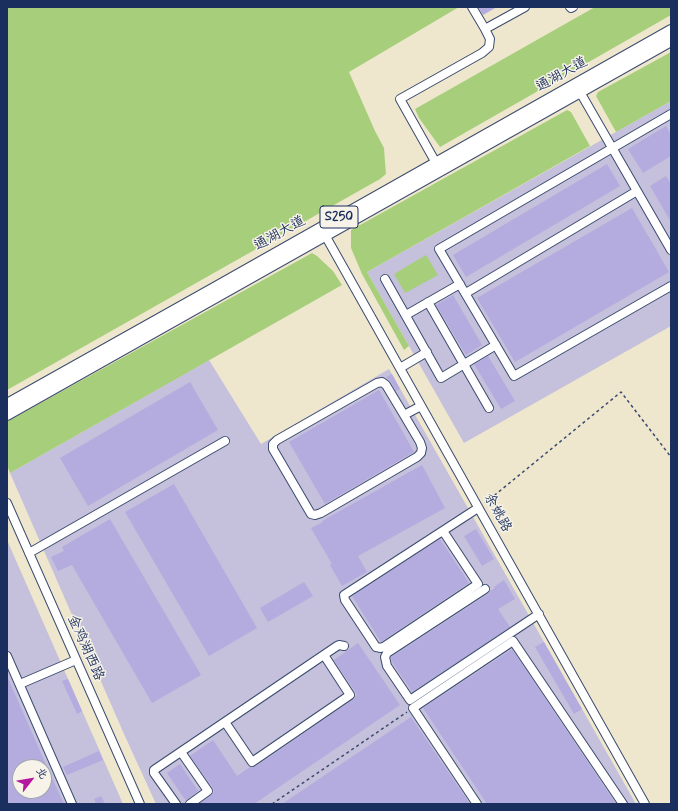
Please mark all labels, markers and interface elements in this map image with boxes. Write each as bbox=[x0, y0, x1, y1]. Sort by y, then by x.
street label: 通湖大道 bbox=[533, 54, 591, 96]
road number: S250 bbox=[320, 206, 358, 228]
street label: 通湖大道 bbox=[251, 213, 309, 255]
street label: 余姚路 bbox=[479, 491, 515, 535]
street label: 金鸡湖西路 bbox=[63, 613, 107, 683]
north arrow bbox=[12, 759, 52, 799]
text: 北 bbox=[33, 765, 50, 782]

